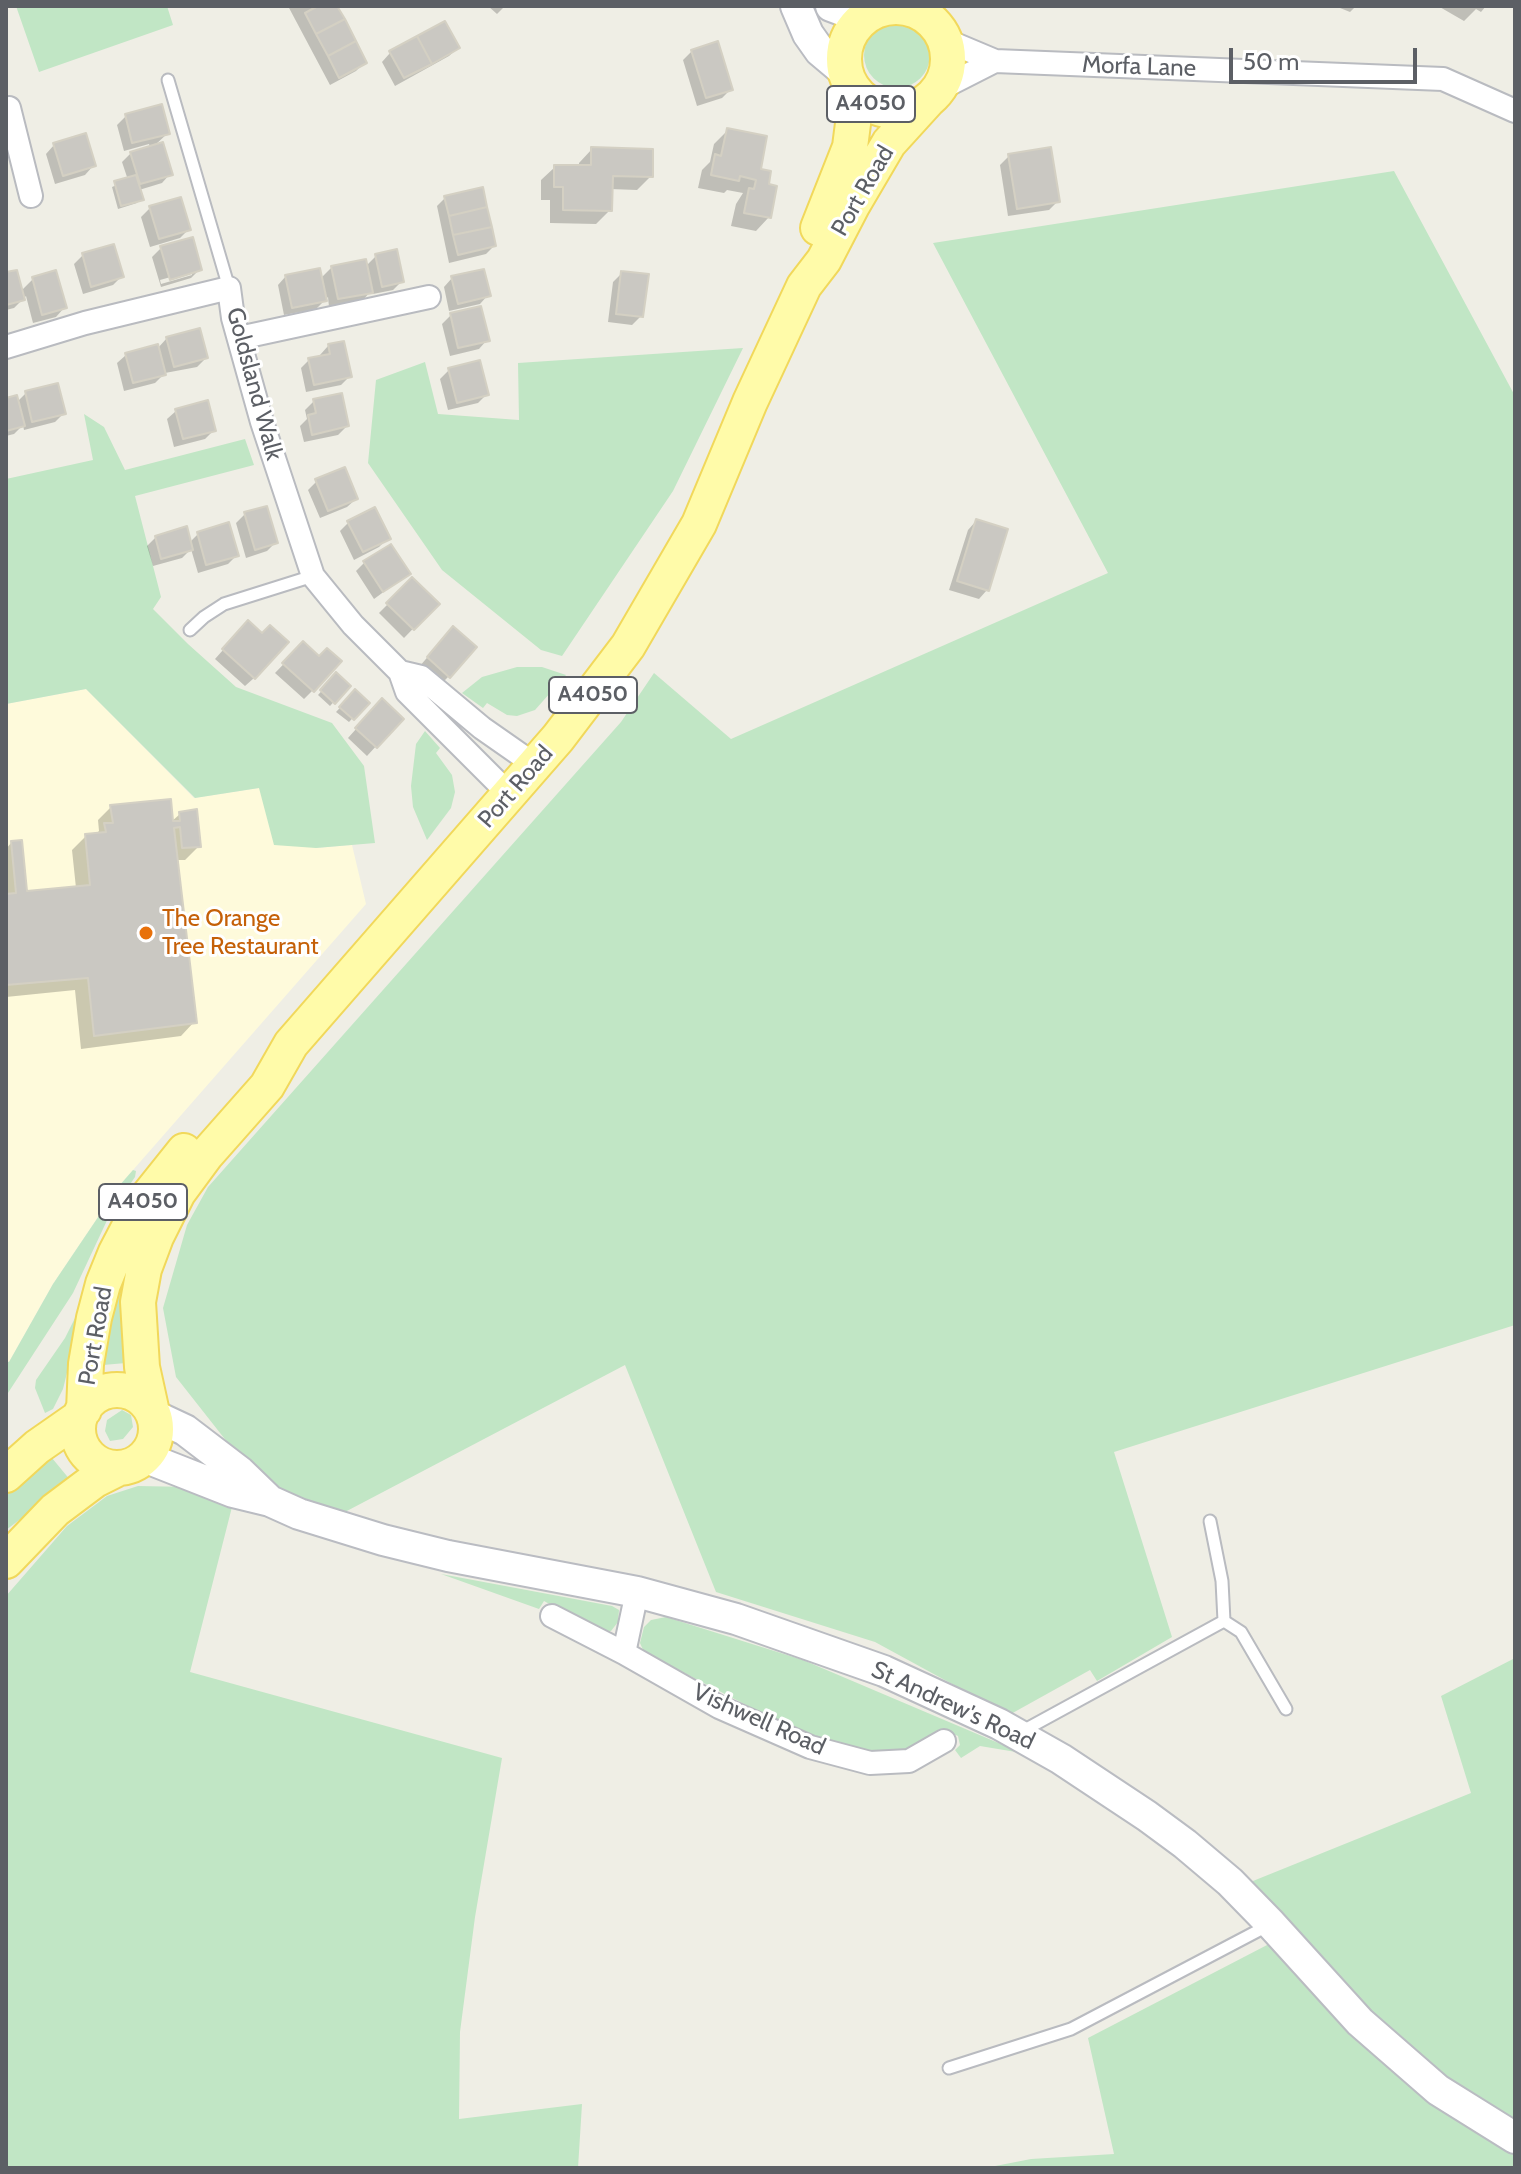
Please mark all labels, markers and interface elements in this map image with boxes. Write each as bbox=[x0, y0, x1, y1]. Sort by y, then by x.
scale bar bbox=[1233, 32, 1421, 82]
text: 50 m bbox=[1243, 47, 1299, 76]
street label: Morfa Lane bbox=[1082, 51, 1196, 83]
road number: A4050 bbox=[827, 86, 915, 122]
street label: Port Road bbox=[826, 141, 900, 241]
street label: Goldsland Walk bbox=[220, 304, 288, 464]
road number: A4050 bbox=[549, 677, 637, 713]
street label: Port Road bbox=[472, 740, 560, 834]
place label: The Orange Tree Restaurant bbox=[162, 905, 319, 961]
marker: The Orange Tree Restaurant bbox=[137, 924, 155, 942]
road number: A4050 bbox=[99, 1184, 187, 1220]
street label: Port Road bbox=[73, 1284, 119, 1388]
street label: St Andrew's Road bbox=[867, 1656, 1039, 1756]
street label: Vishwell Road bbox=[688, 1678, 830, 1762]

